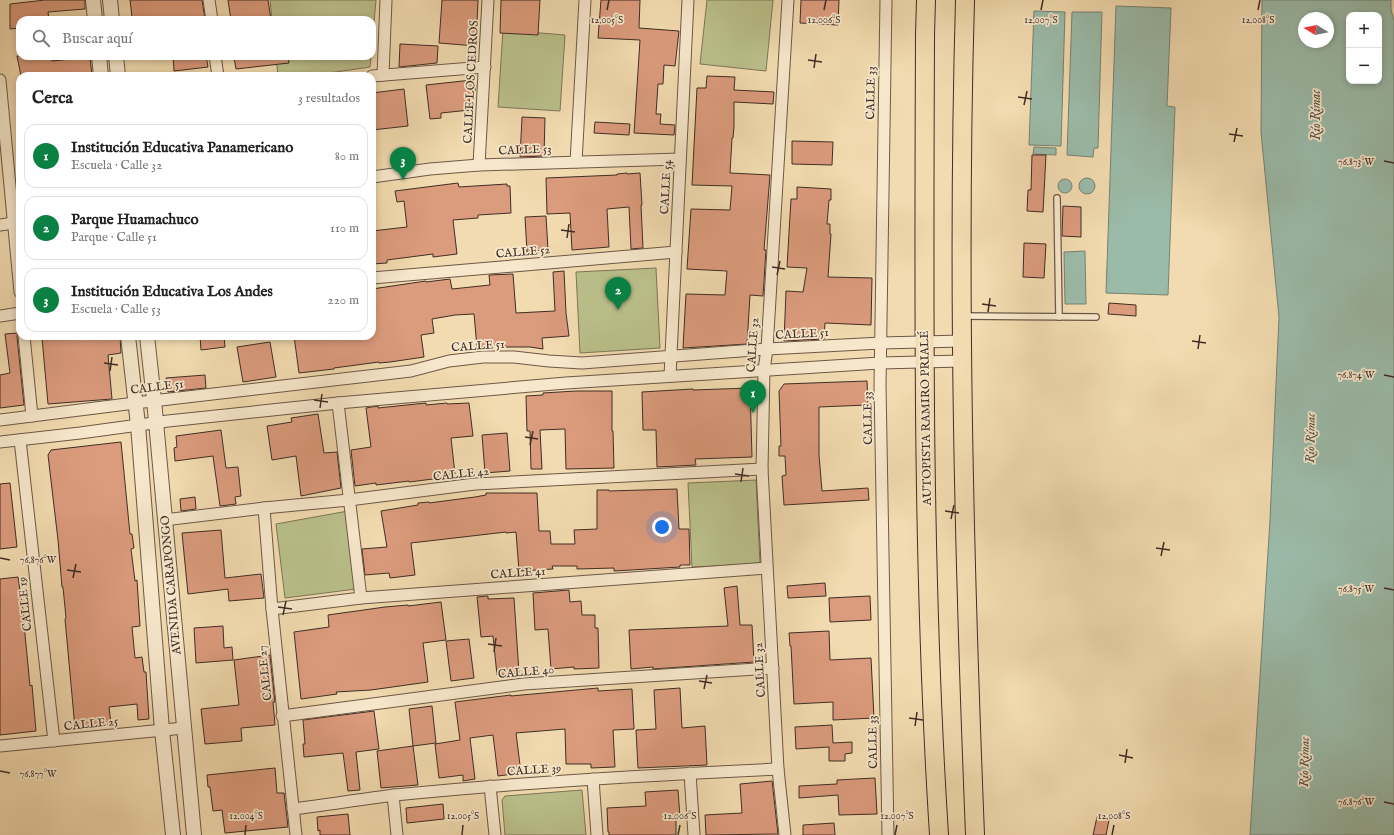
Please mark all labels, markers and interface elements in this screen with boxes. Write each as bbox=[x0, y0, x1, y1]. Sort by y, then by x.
north arrow bbox=[1298, 12, 1334, 48]
map controls bbox=[1346, 12, 1382, 84]
button: + bbox=[1346, 12, 1382, 48]
text: 12.005°S bbox=[591, 14, 623, 27]
text: 12.006°S bbox=[808, 14, 840, 27]
text: 12.007°S bbox=[1024, 14, 1058, 27]
text: 12.008°S bbox=[1242, 14, 1274, 27]
search box bbox=[16, 16, 376, 60]
street label: CALLE LOS CEDROS bbox=[460, 20, 482, 144]
icon: search bbox=[30, 27, 52, 49]
text: Buscar aquí bbox=[62, 29, 132, 48]
button: − bbox=[1346, 48, 1382, 84]
street label: CALLE 33 bbox=[863, 66, 879, 120]
text: Cerca bbox=[32, 88, 73, 109]
water label: Río Rímac bbox=[1308, 89, 1325, 140]
text: 3 resultados bbox=[298, 90, 360, 107]
text: Institución Educativa Panamericano bbox=[71, 138, 293, 157]
street label: CALLE 53 bbox=[498, 142, 552, 158]
pin: 3 bbox=[390, 147, 416, 180]
text: 1 bbox=[44, 148, 48, 165]
text: 80 m bbox=[335, 148, 359, 165]
text: 76.873°W bbox=[1338, 156, 1374, 169]
text: Escuela · Calle 32 bbox=[71, 157, 162, 174]
street label: CALLE 54 bbox=[657, 159, 675, 215]
text: Parque Huamachuco bbox=[71, 210, 199, 229]
text: 2 bbox=[43, 220, 49, 237]
text: 110 m bbox=[330, 220, 359, 237]
text: Parque · Calle 51 bbox=[71, 229, 157, 246]
street label: CALLE 52 bbox=[495, 242, 551, 262]
pin: 2 bbox=[605, 277, 631, 310]
text: Institución Educativa Los Andes bbox=[71, 282, 273, 301]
text: 3 bbox=[44, 292, 48, 309]
text: 220 m bbox=[328, 292, 359, 309]
text: Escuela · Calle 53 bbox=[71, 301, 161, 318]
street label: CALLE 32 bbox=[744, 317, 762, 373]
street label: CALLE 51 bbox=[775, 325, 829, 343]
street label: AUTOPISTA RAMIRO PRIALÉ bbox=[916, 330, 935, 507]
street label: CALLE 51 bbox=[451, 337, 505, 355]
text: 76.874°W bbox=[1337, 369, 1375, 382]
street label: CALLE 51 bbox=[130, 376, 184, 398]
pin: 1 bbox=[740, 380, 766, 413]
street label: CALLE 33 bbox=[860, 391, 876, 445]
water label: Río Rímac bbox=[1302, 411, 1320, 463]
street label: CALLE 42 bbox=[432, 464, 490, 484]
street label: AVENIDA CARAPONGO bbox=[157, 515, 185, 656]
your location bbox=[652, 517, 672, 537]
text: 76.876°W bbox=[20, 554, 57, 567]
street label: CALLE 41 bbox=[490, 564, 546, 582]
street label: CALLE 19 bbox=[15, 576, 35, 632]
text: 76.875°W bbox=[1338, 583, 1374, 596]
street label: CALLE 32 bbox=[751, 642, 769, 698]
street label: CALLE 27 bbox=[255, 645, 275, 701]
street label: CALLE 40 bbox=[497, 662, 555, 682]
street label: CALLE 25 bbox=[63, 714, 120, 734]
street label: CALLE 33 bbox=[865, 715, 881, 769]
water label: Río Rímac bbox=[1296, 735, 1314, 787]
street label: CALLE 39 bbox=[506, 761, 562, 779]
text: 76.877°W bbox=[19, 768, 57, 781]
text: 76.876°W bbox=[1338, 796, 1375, 809]
text: 12.004°S bbox=[229, 810, 263, 823]
text: 12.005°S bbox=[447, 810, 479, 823]
text: 12.006°S bbox=[664, 810, 696, 823]
text: 12.007°S bbox=[880, 810, 914, 823]
text: 12.008°S bbox=[1098, 810, 1130, 823]

